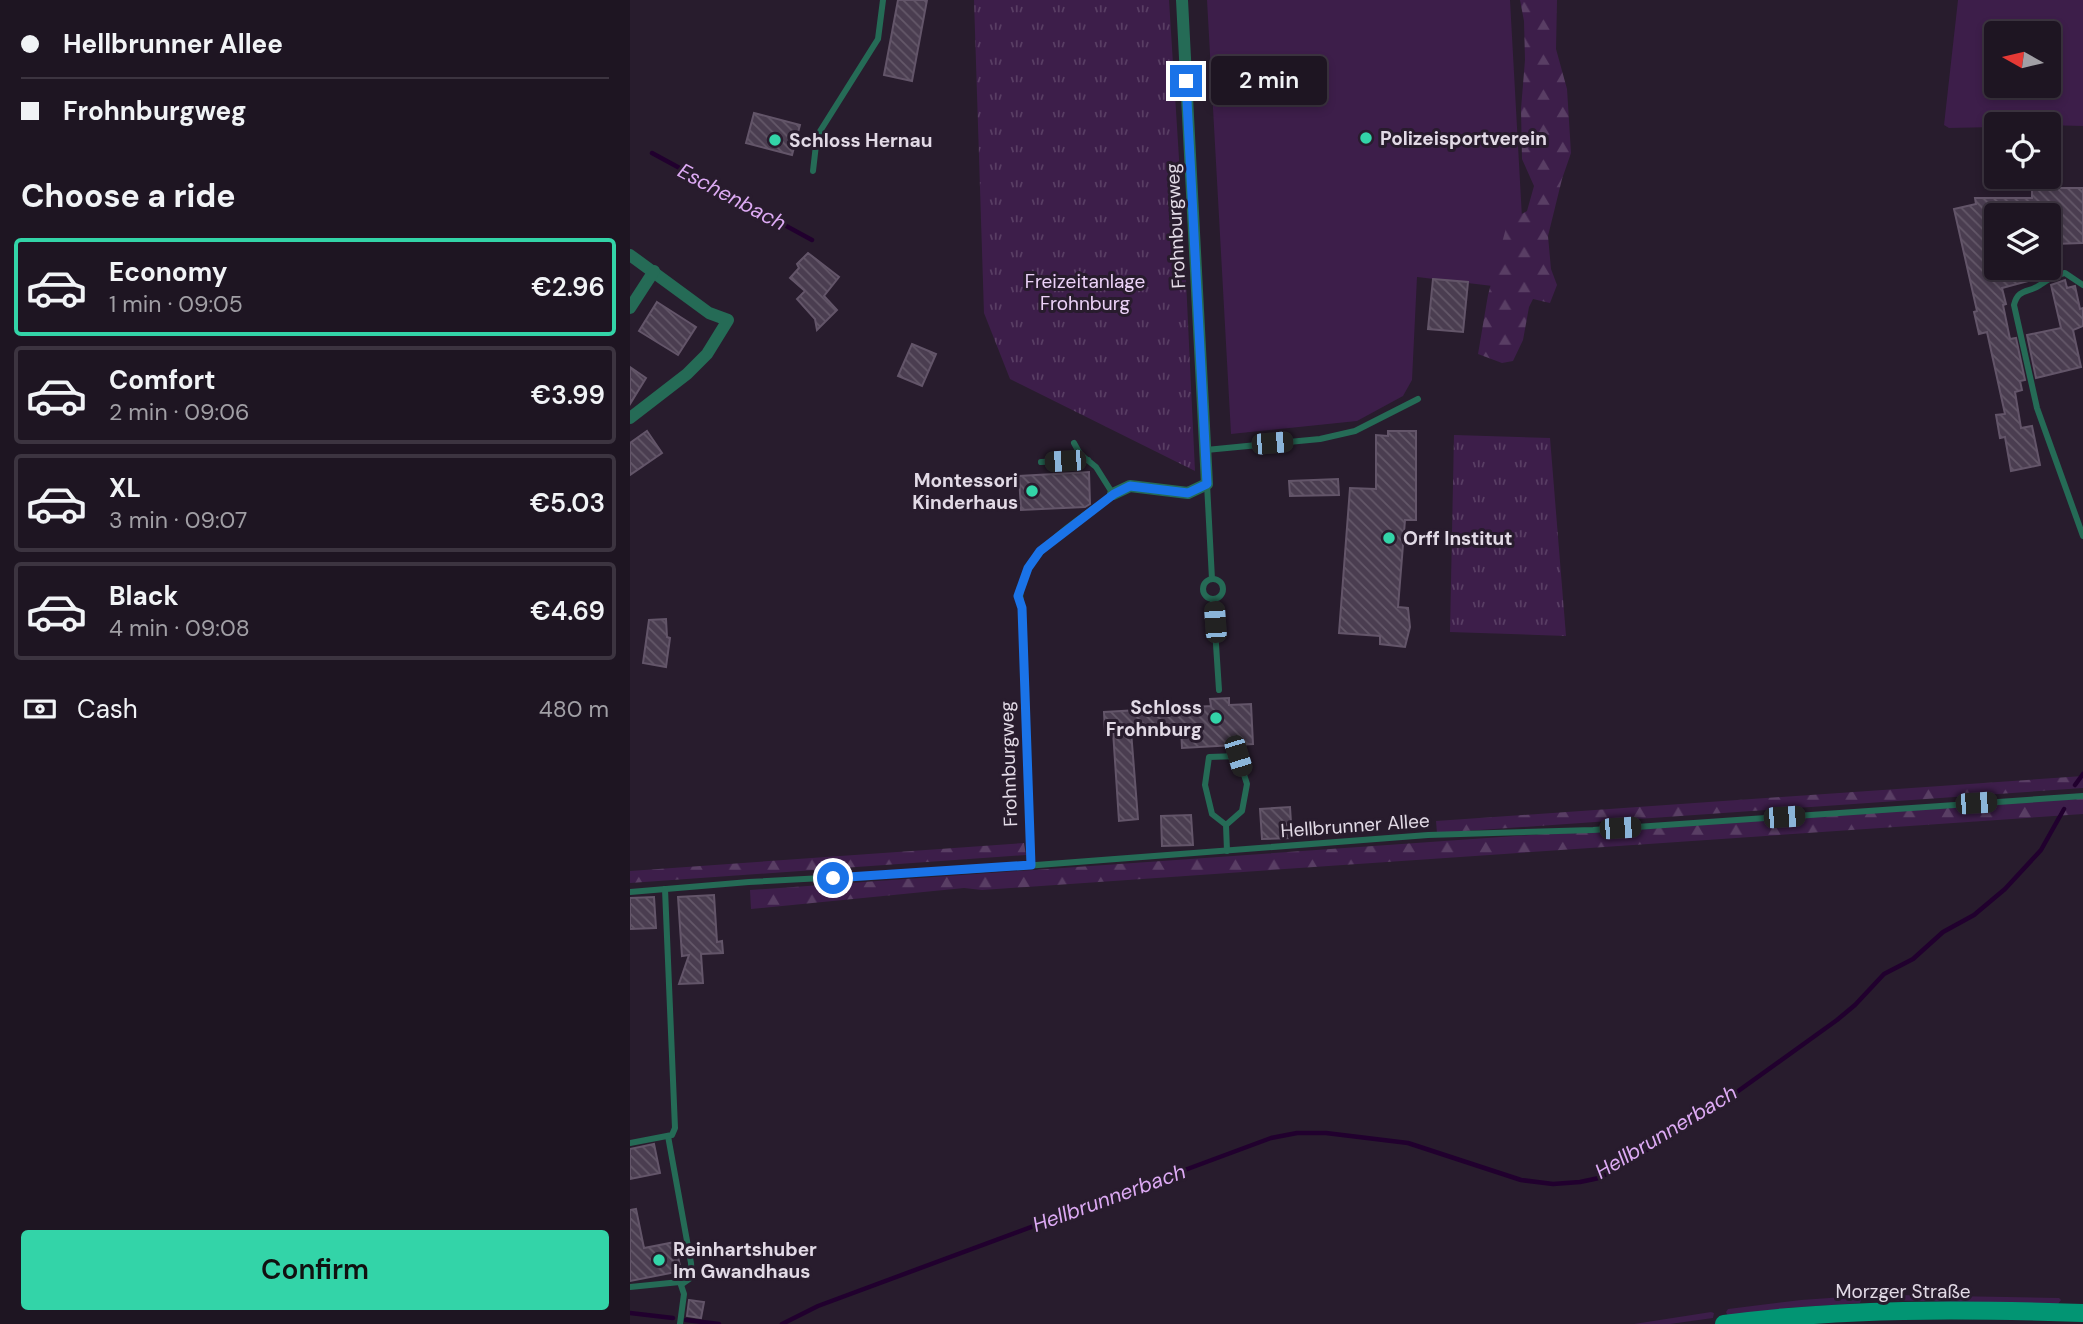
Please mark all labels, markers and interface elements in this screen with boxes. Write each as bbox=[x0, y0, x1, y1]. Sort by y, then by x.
north arrow bbox=[1984, 21, 2062, 98]
map controls bbox=[1984, 21, 2061, 280]
text: Hellbrunner Allee bbox=[63, 27, 283, 61]
callout: 2 min bbox=[1210, 56, 1326, 106]
route end bbox=[1170, 65, 1202, 97]
text: 2 min bbox=[1239, 65, 1299, 95]
text: Frohnburgweg bbox=[63, 94, 246, 128]
button: locate bbox=[1984, 112, 2061, 189]
place label: Polizeisportverein bbox=[1380, 126, 1547, 151]
place label: Schloss Hernau bbox=[789, 128, 932, 153]
marker: Polizeisportverein bbox=[1358, 130, 1374, 146]
marker: Schloss Hernau bbox=[767, 132, 783, 148]
water label: Eschenbach bbox=[673, 157, 791, 237]
street label: Frohnburgweg bbox=[1160, 162, 1191, 289]
text: Choose a ride bbox=[21, 175, 236, 217]
button: layers bbox=[1984, 203, 2061, 280]
text: Economy bbox=[109, 255, 227, 289]
icon: car bbox=[25, 256, 88, 319]
park label: Freizeitanlage Frohnburg bbox=[1025, 269, 1145, 316]
text: €2.96 bbox=[531, 270, 605, 304]
text: 1 min · 09:05 bbox=[109, 289, 243, 319]
text: Comfort bbox=[109, 363, 215, 397]
icon: car bbox=[25, 364, 88, 427]
text: €3.99 bbox=[531, 378, 605, 412]
text: 2 min · 09:06 bbox=[109, 397, 249, 427]
car bbox=[1251, 431, 1294, 455]
car bbox=[1044, 449, 1087, 473]
place label: Montessori Kinderhaus bbox=[912, 468, 1018, 515]
text: XL bbox=[109, 471, 141, 505]
icon: car bbox=[25, 472, 88, 535]
marker: Montessori Kinderhaus bbox=[1024, 483, 1040, 499]
text: €5.03 bbox=[530, 486, 605, 520]
text: 3 min · 09:07 bbox=[109, 505, 247, 535]
place label: Orff Institut bbox=[1403, 526, 1513, 551]
marker: Orff Institut bbox=[1381, 530, 1397, 546]
text: Black bbox=[109, 579, 179, 613]
icon: car bbox=[25, 580, 88, 643]
text: €4.69 bbox=[530, 594, 605, 628]
car bbox=[1204, 600, 1227, 644]
text: 4 min · 09:08 bbox=[109, 613, 250, 643]
icon: cash bbox=[21, 690, 59, 728]
text: Cash bbox=[77, 692, 138, 726]
text: 480 m bbox=[539, 694, 609, 724]
place label: Schloss Frohnburg bbox=[1106, 695, 1202, 742]
street label: Frohnburgweg bbox=[994, 700, 1023, 827]
marker: Schloss Frohnburg bbox=[1208, 710, 1224, 726]
car bbox=[1222, 733, 1255, 779]
car bbox=[1955, 791, 1998, 815]
car bbox=[1763, 805, 1806, 829]
street label: Hellbrunner Allee bbox=[1280, 808, 1430, 843]
car bbox=[1599, 816, 1642, 840]
route start bbox=[817, 862, 849, 894]
water label: Hellbrunnerbach bbox=[1590, 1078, 1742, 1186]
water label: Hellbrunnerbach bbox=[1028, 1157, 1190, 1239]
button: Confirm bbox=[21, 1230, 609, 1310]
place label: Reinhartshuber Im Gwandhaus bbox=[673, 1237, 817, 1284]
marker: Reinhartshuber Im Gwandhaus bbox=[651, 1252, 667, 1268]
street label: Morzger Straße bbox=[1836, 1279, 1971, 1304]

